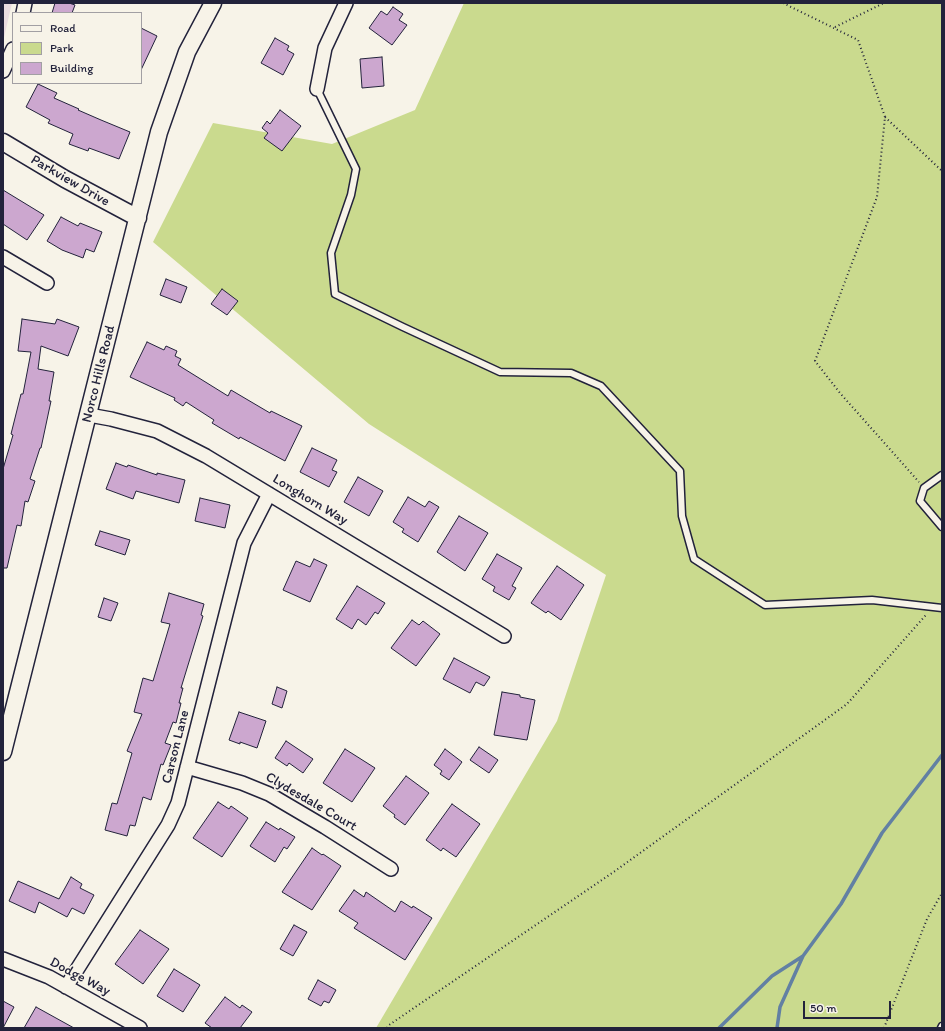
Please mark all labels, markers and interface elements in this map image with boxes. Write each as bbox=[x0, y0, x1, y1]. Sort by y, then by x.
legend bbox=[12, 12, 142, 84]
text: Road bbox=[50, 21, 76, 35]
text: Park bbox=[50, 41, 74, 55]
text: Building bbox=[50, 61, 93, 75]
street label: Parkview Drive bbox=[27, 152, 113, 210]
street label: Norco Hills Road bbox=[79, 324, 119, 424]
street label: Longhorn Way bbox=[269, 471, 351, 529]
street label: Carson Lane bbox=[159, 708, 193, 786]
street label: Clydesdale Court bbox=[262, 769, 360, 835]
street label: Dodge Way bbox=[47, 954, 113, 1000]
scale bar bbox=[805, 993, 893, 1019]
text: 50 m bbox=[810, 1001, 836, 1015]

